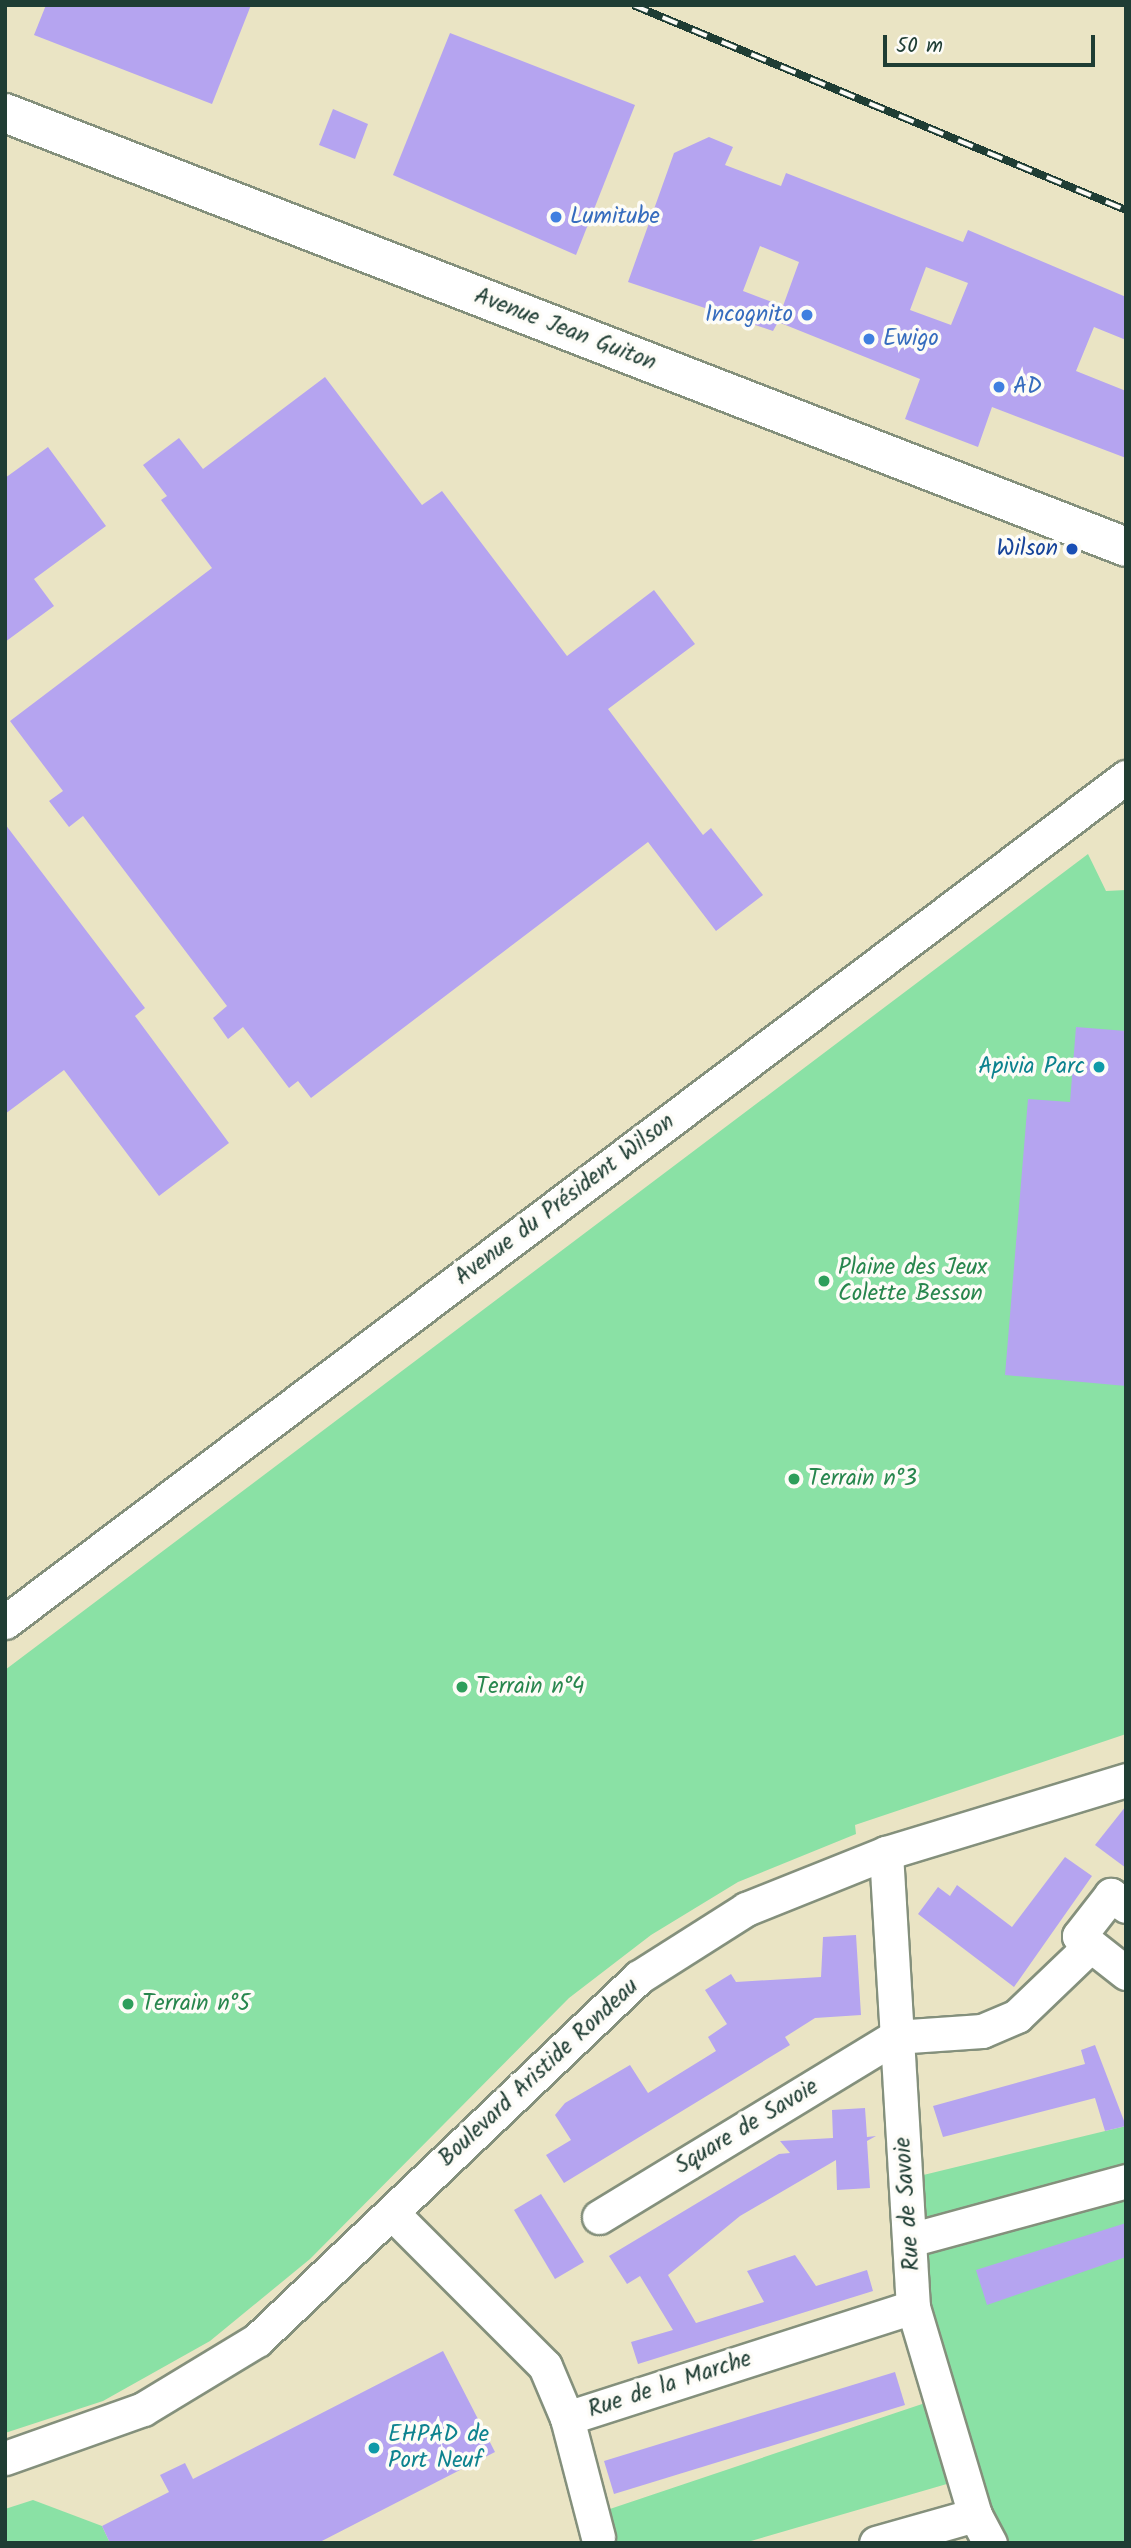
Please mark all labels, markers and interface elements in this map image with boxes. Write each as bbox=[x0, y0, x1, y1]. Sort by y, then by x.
scale bar bbox=[886, 21, 1098, 65]
text: 50 m bbox=[896, 30, 943, 63]
place label: Lumitube bbox=[570, 203, 660, 231]
marker: Lumitube bbox=[548, 209, 564, 225]
street label: Avenue Jean Guiton bbox=[470, 283, 660, 377]
place label: Incognito bbox=[705, 301, 793, 329]
marker: Incognito bbox=[799, 307, 815, 323]
place label: Ewigo bbox=[883, 325, 939, 353]
marker: Ewigo bbox=[861, 331, 877, 347]
place label: AD bbox=[1013, 373, 1042, 401]
marker: AD bbox=[991, 379, 1007, 395]
place label: Wilson bbox=[996, 535, 1058, 563]
marker: Wilson bbox=[1064, 541, 1080, 557]
place label: Apivia Parc bbox=[978, 1053, 1085, 1081]
marker: Apivia Parc bbox=[1091, 1059, 1107, 1075]
street label: Avenue du Président Wilson bbox=[450, 1108, 680, 1292]
place label: Plaine des Jeux Colette Besson bbox=[838, 1254, 987, 1308]
marker: Plaine des Jeux Colette Besson bbox=[816, 1273, 832, 1289]
place label: Terrain n°3 bbox=[808, 1465, 917, 1493]
marker: Terrain n°3 bbox=[786, 1471, 802, 1487]
place label: Terrain n°4 bbox=[476, 1673, 584, 1701]
marker: Terrain n°4 bbox=[454, 1679, 470, 1695]
street label: Boulevard Aristide Rondeau bbox=[433, 1973, 645, 2173]
place label: Terrain n°5 bbox=[142, 1990, 250, 2018]
marker: Terrain n°5 bbox=[120, 1996, 136, 2012]
street label: Square de Savoie bbox=[670, 2073, 824, 2181]
street label: Rue de Savoie bbox=[890, 2136, 926, 2272]
street label: Rue de la Marche bbox=[585, 2346, 755, 2424]
place label: EHPAD de Port Neuf bbox=[388, 2421, 489, 2475]
marker: EHPAD de Port Neuf bbox=[366, 2440, 382, 2456]

